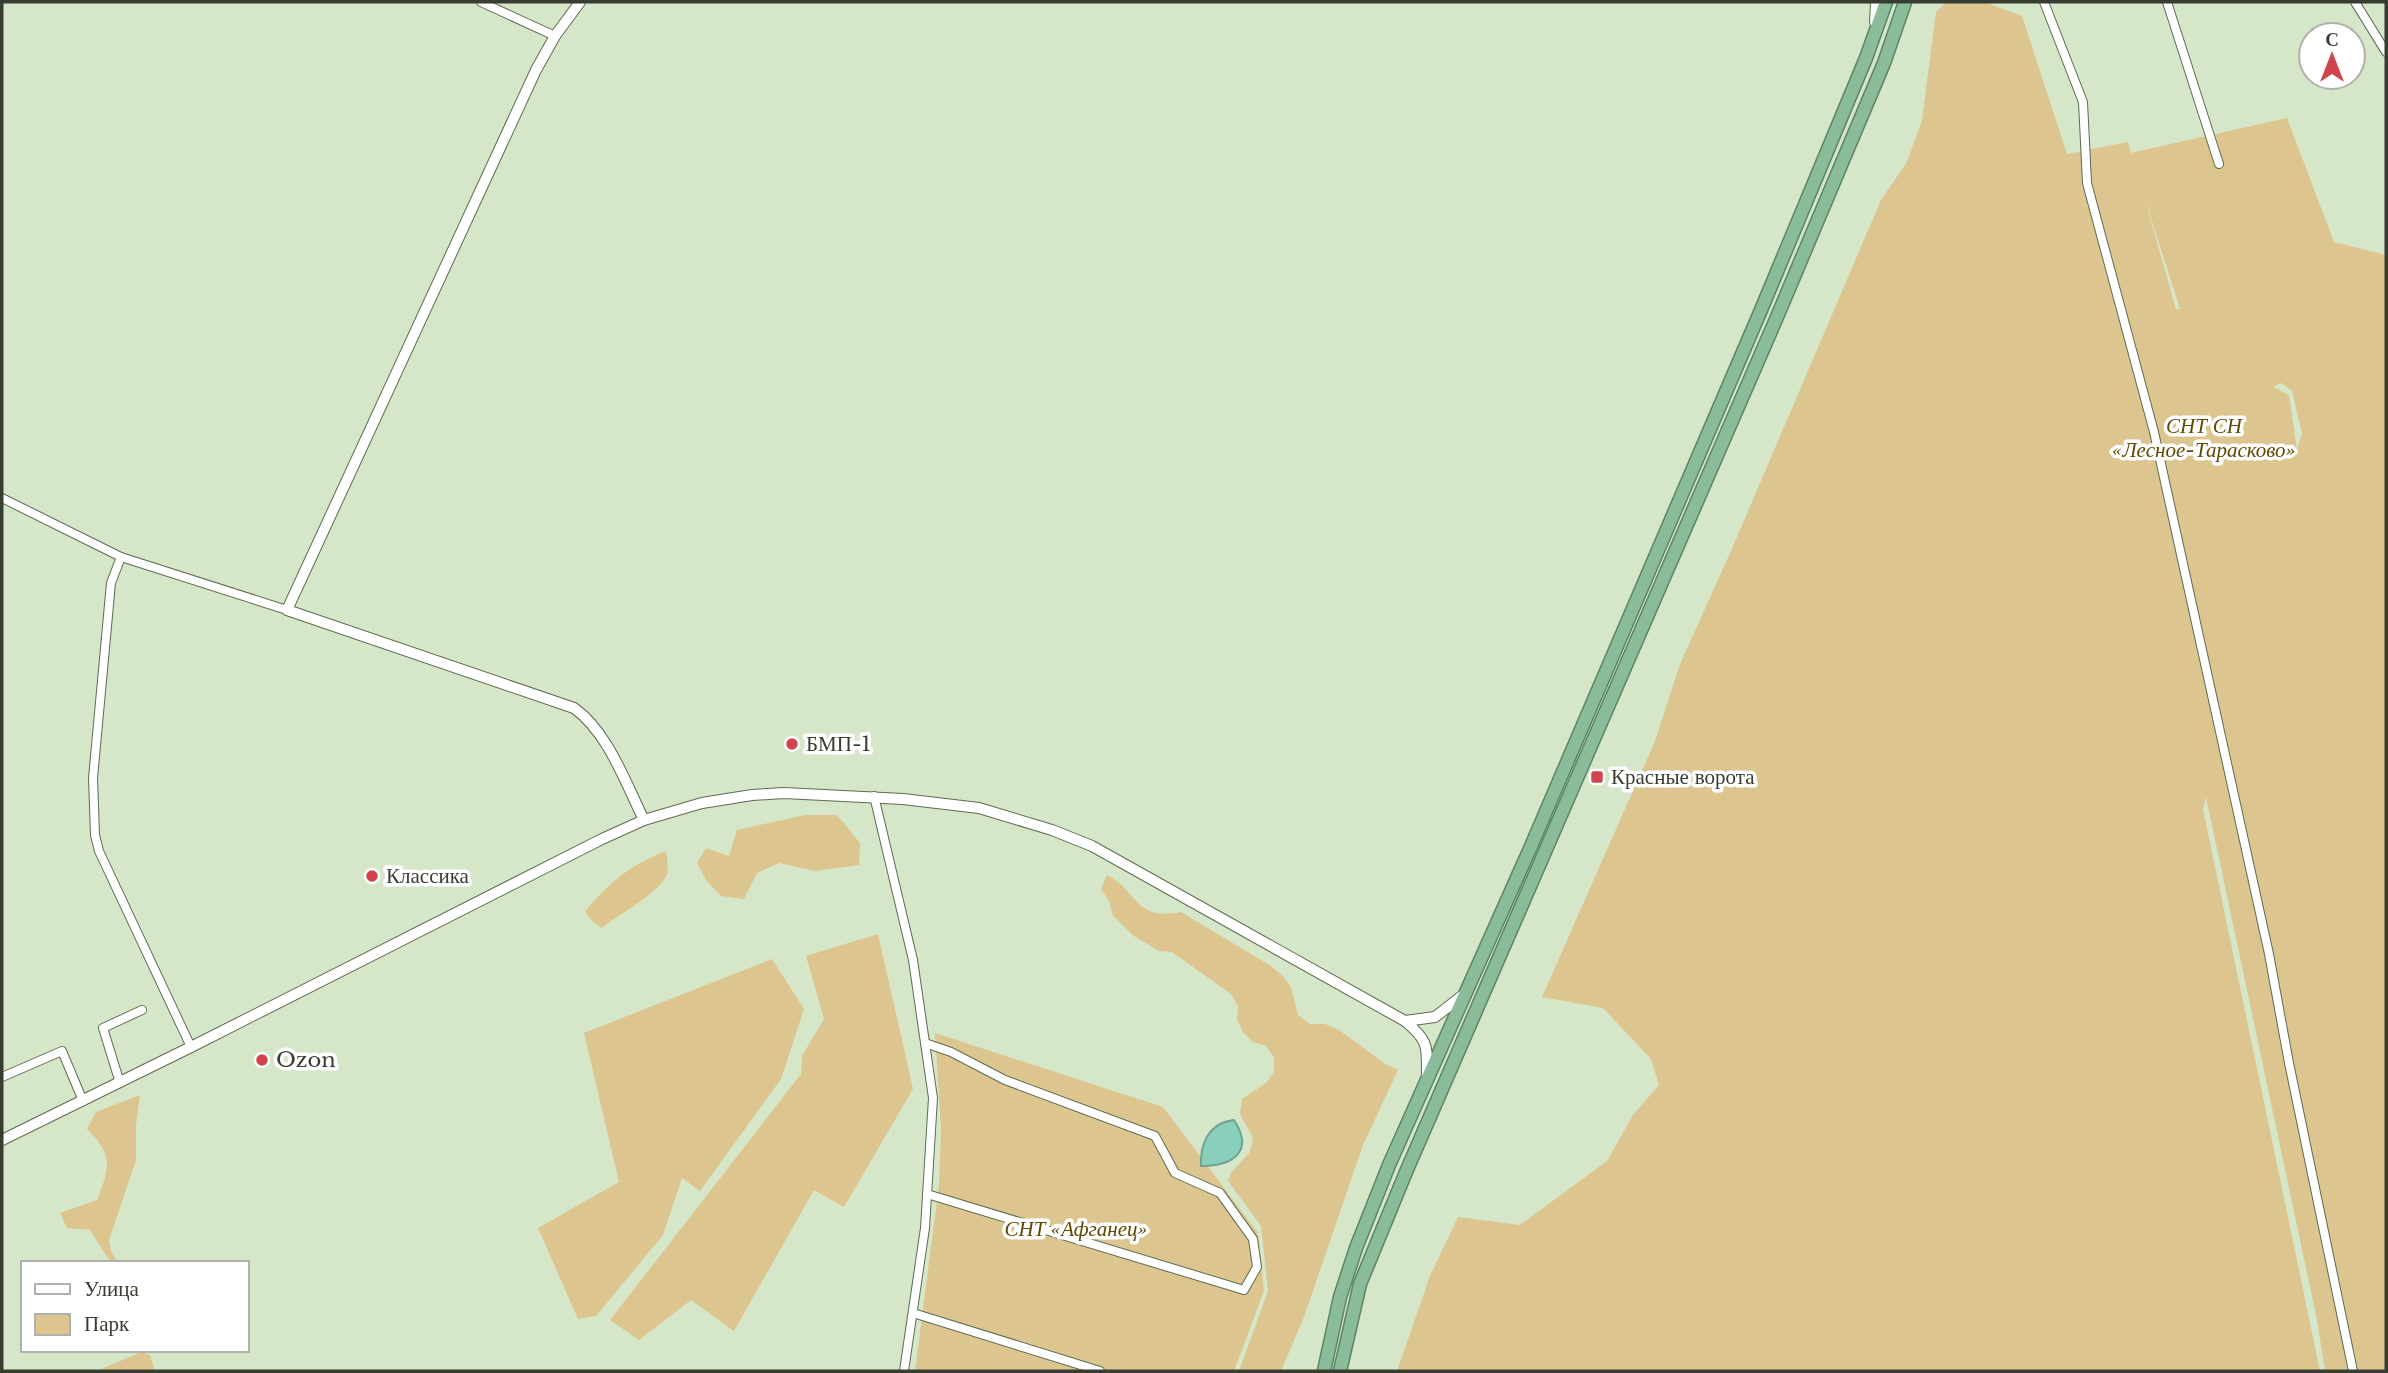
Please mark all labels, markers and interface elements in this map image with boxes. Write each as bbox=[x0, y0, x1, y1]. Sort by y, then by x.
north arrow bbox=[2297, 21, 2367, 91]
text: С bbox=[2325, 28, 2339, 51]
park label: СНТ СН «Лесное-Тарасково» bbox=[2112, 413, 2296, 463]
place label: БМП-1 bbox=[806, 731, 871, 757]
marker: БМП-1 bbox=[784, 736, 800, 752]
place label: Красные ворота bbox=[1611, 764, 1755, 790]
marker: Красные ворота bbox=[1589, 769, 1605, 785]
place label: Классика bbox=[386, 863, 470, 889]
marker: Классика bbox=[364, 868, 380, 884]
place label: Ozon bbox=[276, 1047, 336, 1073]
marker: Ozon bbox=[254, 1052, 270, 1068]
park label: СНТ «Афганец» bbox=[1004, 1216, 1148, 1242]
legend bbox=[21, 1261, 248, 1352]
text: Улица bbox=[84, 1276, 139, 1302]
text: Парк bbox=[84, 1311, 130, 1337]

